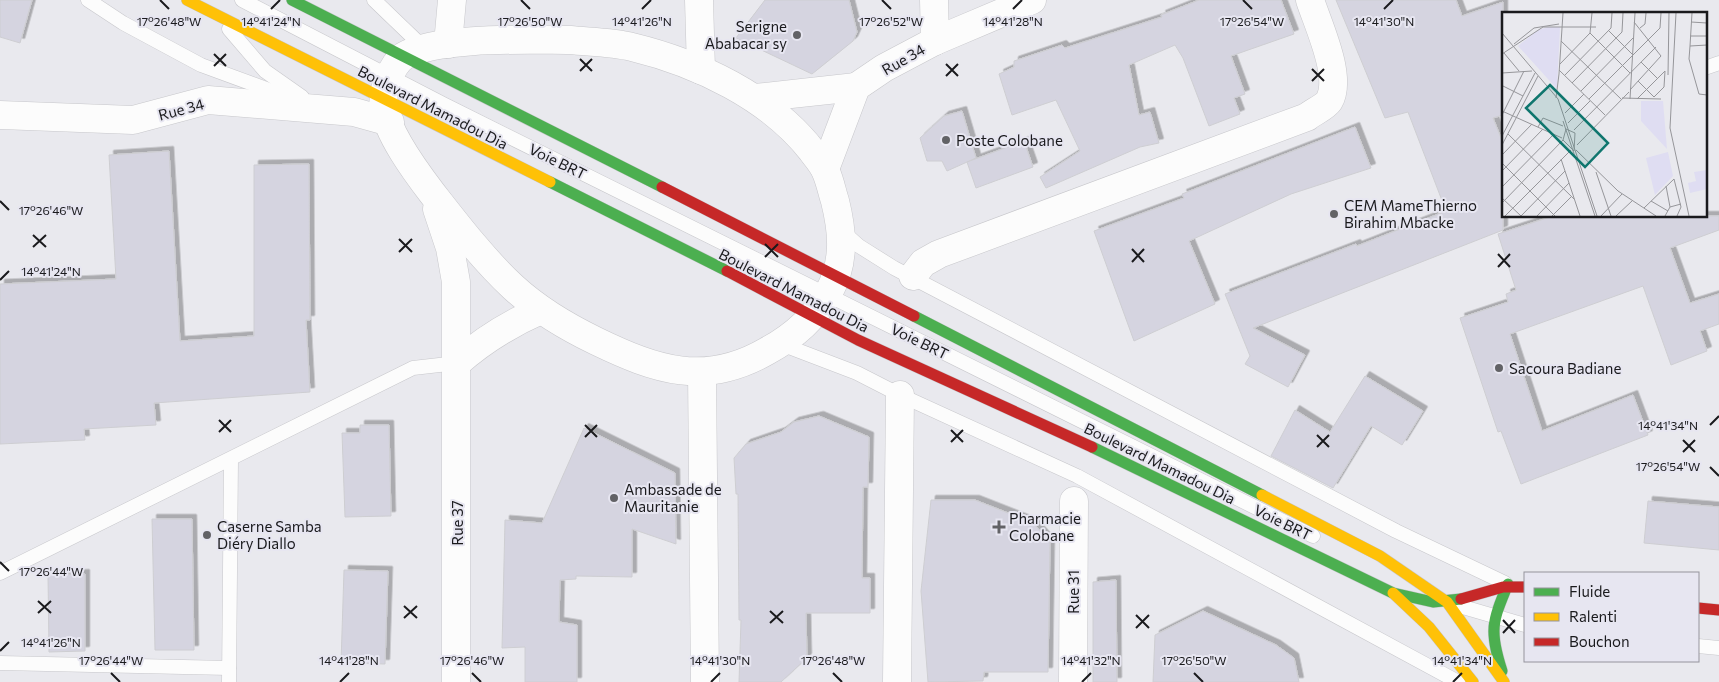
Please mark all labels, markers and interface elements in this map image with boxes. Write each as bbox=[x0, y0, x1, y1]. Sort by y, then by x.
inset map bbox=[1502, 12, 1706, 218]
text: 17°26'48"W bbox=[137, 14, 201, 28]
text: 14°41'24"N bbox=[241, 14, 301, 28]
text: 17°26'50"W bbox=[498, 14, 562, 28]
text: 14°41'26"N bbox=[612, 14, 672, 28]
text: 17°26'52"W bbox=[859, 14, 923, 28]
text: 14°41'28"N bbox=[983, 14, 1043, 28]
text: 17°26'54"W bbox=[1220, 14, 1284, 28]
text: 14°41'30"N bbox=[1354, 14, 1414, 28]
place label: Serigne Ababacar sy bbox=[705, 17, 787, 52]
marker: Serigne Ababacar sy bbox=[791, 29, 803, 41]
street label: Rue 34 bbox=[878, 40, 928, 78]
street label: Boulevard Mamadou Dia bbox=[355, 61, 511, 153]
street label: Rue 34 bbox=[156, 94, 206, 124]
place label: Poste Colobane bbox=[956, 131, 1063, 149]
marker: Poste Colobane bbox=[940, 134, 952, 146]
street label: Voie BRT bbox=[526, 139, 590, 183]
place label: CEM MameThierno Birahim Mbacke bbox=[1344, 196, 1477, 231]
text: 17°26'46"W bbox=[19, 203, 83, 217]
marker: CEM MameThierno Birahim Mbacke bbox=[1328, 208, 1340, 220]
street label: Boulevard Mamadou Dia bbox=[716, 244, 872, 336]
text: 14°41'24"N bbox=[21, 264, 81, 278]
street label: Voie BRT bbox=[888, 319, 952, 363]
place label: Sacoura Badiane bbox=[1509, 359, 1621, 377]
marker: Sacoura Badiane bbox=[1493, 362, 1505, 374]
text: 14°41'34"N bbox=[1638, 418, 1698, 432]
street label: Boulevard Mamadou Dia bbox=[1082, 419, 1238, 507]
text: 17°26'54"W bbox=[1636, 459, 1700, 473]
place label: Ambassade de Mauritanie bbox=[624, 480, 722, 515]
marker: Ambassade de Mauritanie bbox=[608, 492, 620, 504]
street label: Rue 37 bbox=[448, 500, 466, 546]
street label: Voie BRT bbox=[1251, 500, 1315, 544]
place label: Pharmacie Colobane bbox=[1009, 509, 1081, 544]
place label: Caserne Samba Diéry Diallo bbox=[217, 517, 322, 552]
marker: Pharmacie Colobane bbox=[993, 521, 1005, 533]
marker: Caserne Samba Diéry Diallo bbox=[201, 529, 213, 541]
text: 17°26'44"W bbox=[19, 564, 83, 578]
street label: Rue 31 bbox=[1064, 570, 1082, 614]
legend bbox=[1524, 572, 1699, 662]
text: Fluide bbox=[1569, 582, 1610, 600]
text: Ralenti bbox=[1569, 607, 1617, 625]
text: Bouchon bbox=[1569, 632, 1630, 650]
text: 14°41'26"N bbox=[21, 635, 81, 649]
text: 17°26'44"W bbox=[79, 653, 143, 667]
text: 14°41'28"N bbox=[319, 653, 379, 667]
text: 17°26'46"W bbox=[440, 653, 504, 667]
text: 14°41'30"N bbox=[690, 653, 750, 667]
text: 17°26'48"W bbox=[801, 653, 865, 667]
text: 14°41'32"N bbox=[1061, 653, 1121, 667]
text: 17°26'50"W bbox=[1162, 653, 1226, 667]
text: 14°41'34"N bbox=[1432, 653, 1492, 667]

